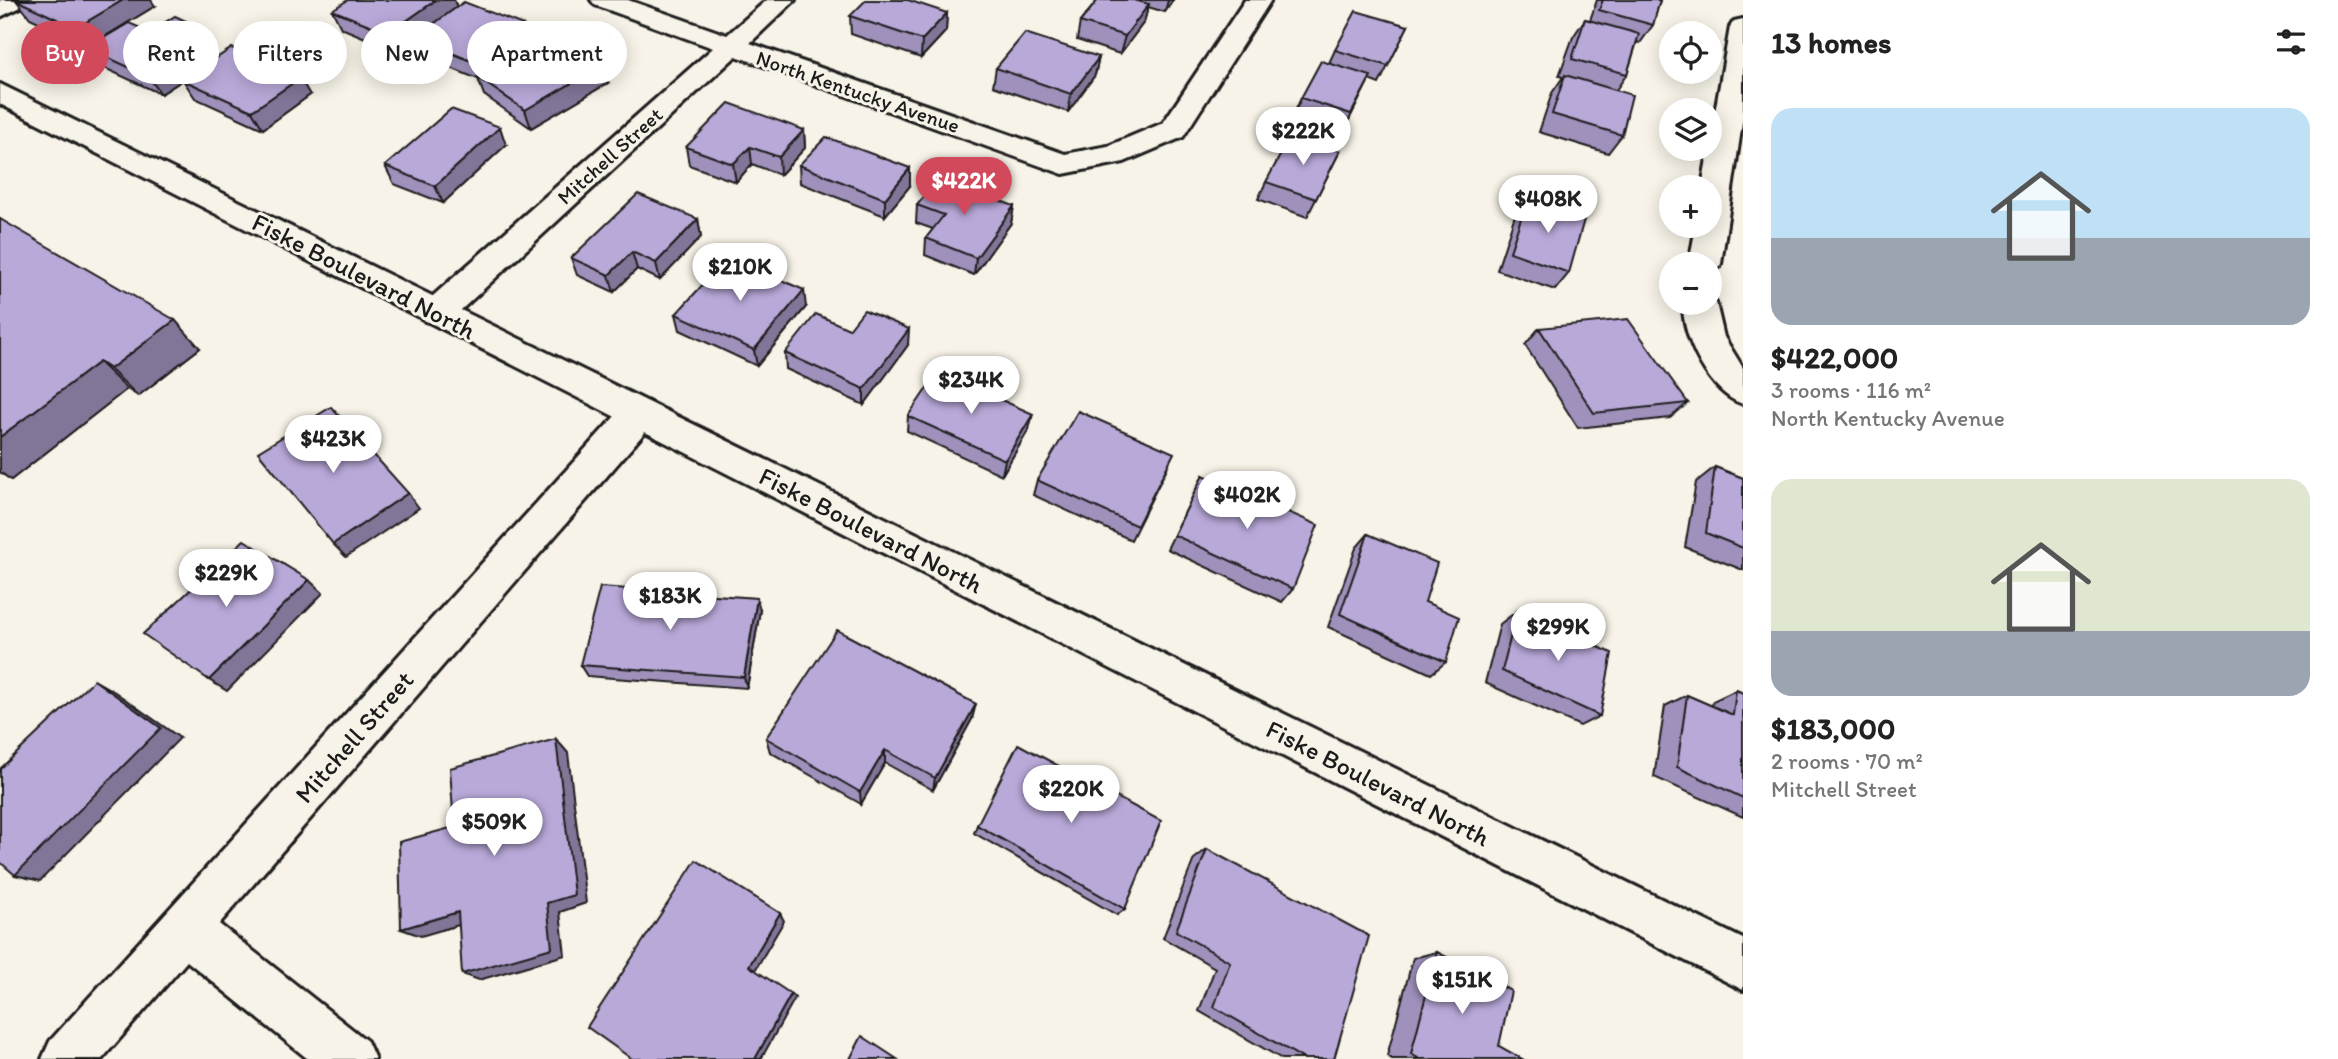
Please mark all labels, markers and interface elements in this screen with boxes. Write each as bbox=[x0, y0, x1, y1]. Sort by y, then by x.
chip: Buy bbox=[21, 21, 109, 84]
chip: Rent bbox=[123, 21, 219, 84]
chip: Filters bbox=[233, 21, 347, 84]
chip: New bbox=[361, 21, 453, 84]
chip: Apartment bbox=[467, 21, 627, 84]
map controls bbox=[1659, 21, 1722, 315]
button: locate bbox=[1659, 21, 1722, 84]
icon: filters bbox=[2272, 23, 2310, 61]
text: 13 homes bbox=[1771, 24, 1891, 61]
street label: North Kentucky Avenue bbox=[753, 45, 963, 138]
button: layers bbox=[1659, 98, 1722, 161]
street label: Mitchell Street bbox=[552, 102, 668, 209]
pin: $222K bbox=[1254, 108, 1352, 167]
text: $222K bbox=[1272, 116, 1334, 144]
icon: home bbox=[1978, 153, 2104, 279]
pin: $422K bbox=[915, 158, 1013, 217]
text: $422K bbox=[932, 166, 996, 194]
button: + bbox=[1659, 175, 1722, 238]
pin: $408K bbox=[1499, 176, 1597, 235]
text: $408K bbox=[1515, 184, 1581, 212]
street label: Fiske Boulevard North bbox=[247, 206, 481, 346]
pin: $210K bbox=[691, 244, 789, 303]
text: $210K bbox=[708, 252, 772, 280]
button: − bbox=[1659, 252, 1722, 315]
text: $422,000 bbox=[1771, 339, 1898, 376]
pin: $234K bbox=[922, 356, 1020, 416]
text: $234K bbox=[939, 365, 1003, 393]
text: 3 rooms · 116 m² bbox=[1771, 376, 1931, 404]
text: North Kentucky Avenue bbox=[1771, 404, 2005, 432]
pin: $423K bbox=[284, 416, 382, 475]
text: $423K bbox=[301, 424, 365, 452]
street label: Fiske Boulevard North bbox=[754, 460, 988, 600]
pin: $402K bbox=[1198, 472, 1296, 531]
text: $402K bbox=[1214, 480, 1280, 508]
icon: home bbox=[1978, 524, 2104, 650]
pin: $229K bbox=[177, 550, 275, 609]
text: $229K bbox=[195, 558, 257, 586]
pin: $183K bbox=[621, 572, 719, 632]
text: $183K bbox=[639, 581, 701, 609]
pin: $299K bbox=[1509, 604, 1607, 663]
text: $299K bbox=[1527, 612, 1589, 640]
street label: Mitchell Street bbox=[288, 664, 420, 810]
text: $183,000 bbox=[1771, 710, 1895, 747]
street label: Fiske Boulevard North bbox=[1261, 713, 1495, 853]
text: 2 rooms · 70 m² bbox=[1771, 747, 1923, 775]
pin: $220K bbox=[1022, 766, 1120, 825]
text: $220K bbox=[1039, 774, 1103, 802]
text: Mitchell Street bbox=[1771, 775, 1917, 803]
pin: $509K bbox=[445, 798, 543, 858]
text: $509K bbox=[462, 807, 526, 835]
pin: $151K bbox=[1413, 956, 1511, 1016]
text: $151K bbox=[1432, 965, 1492, 993]

